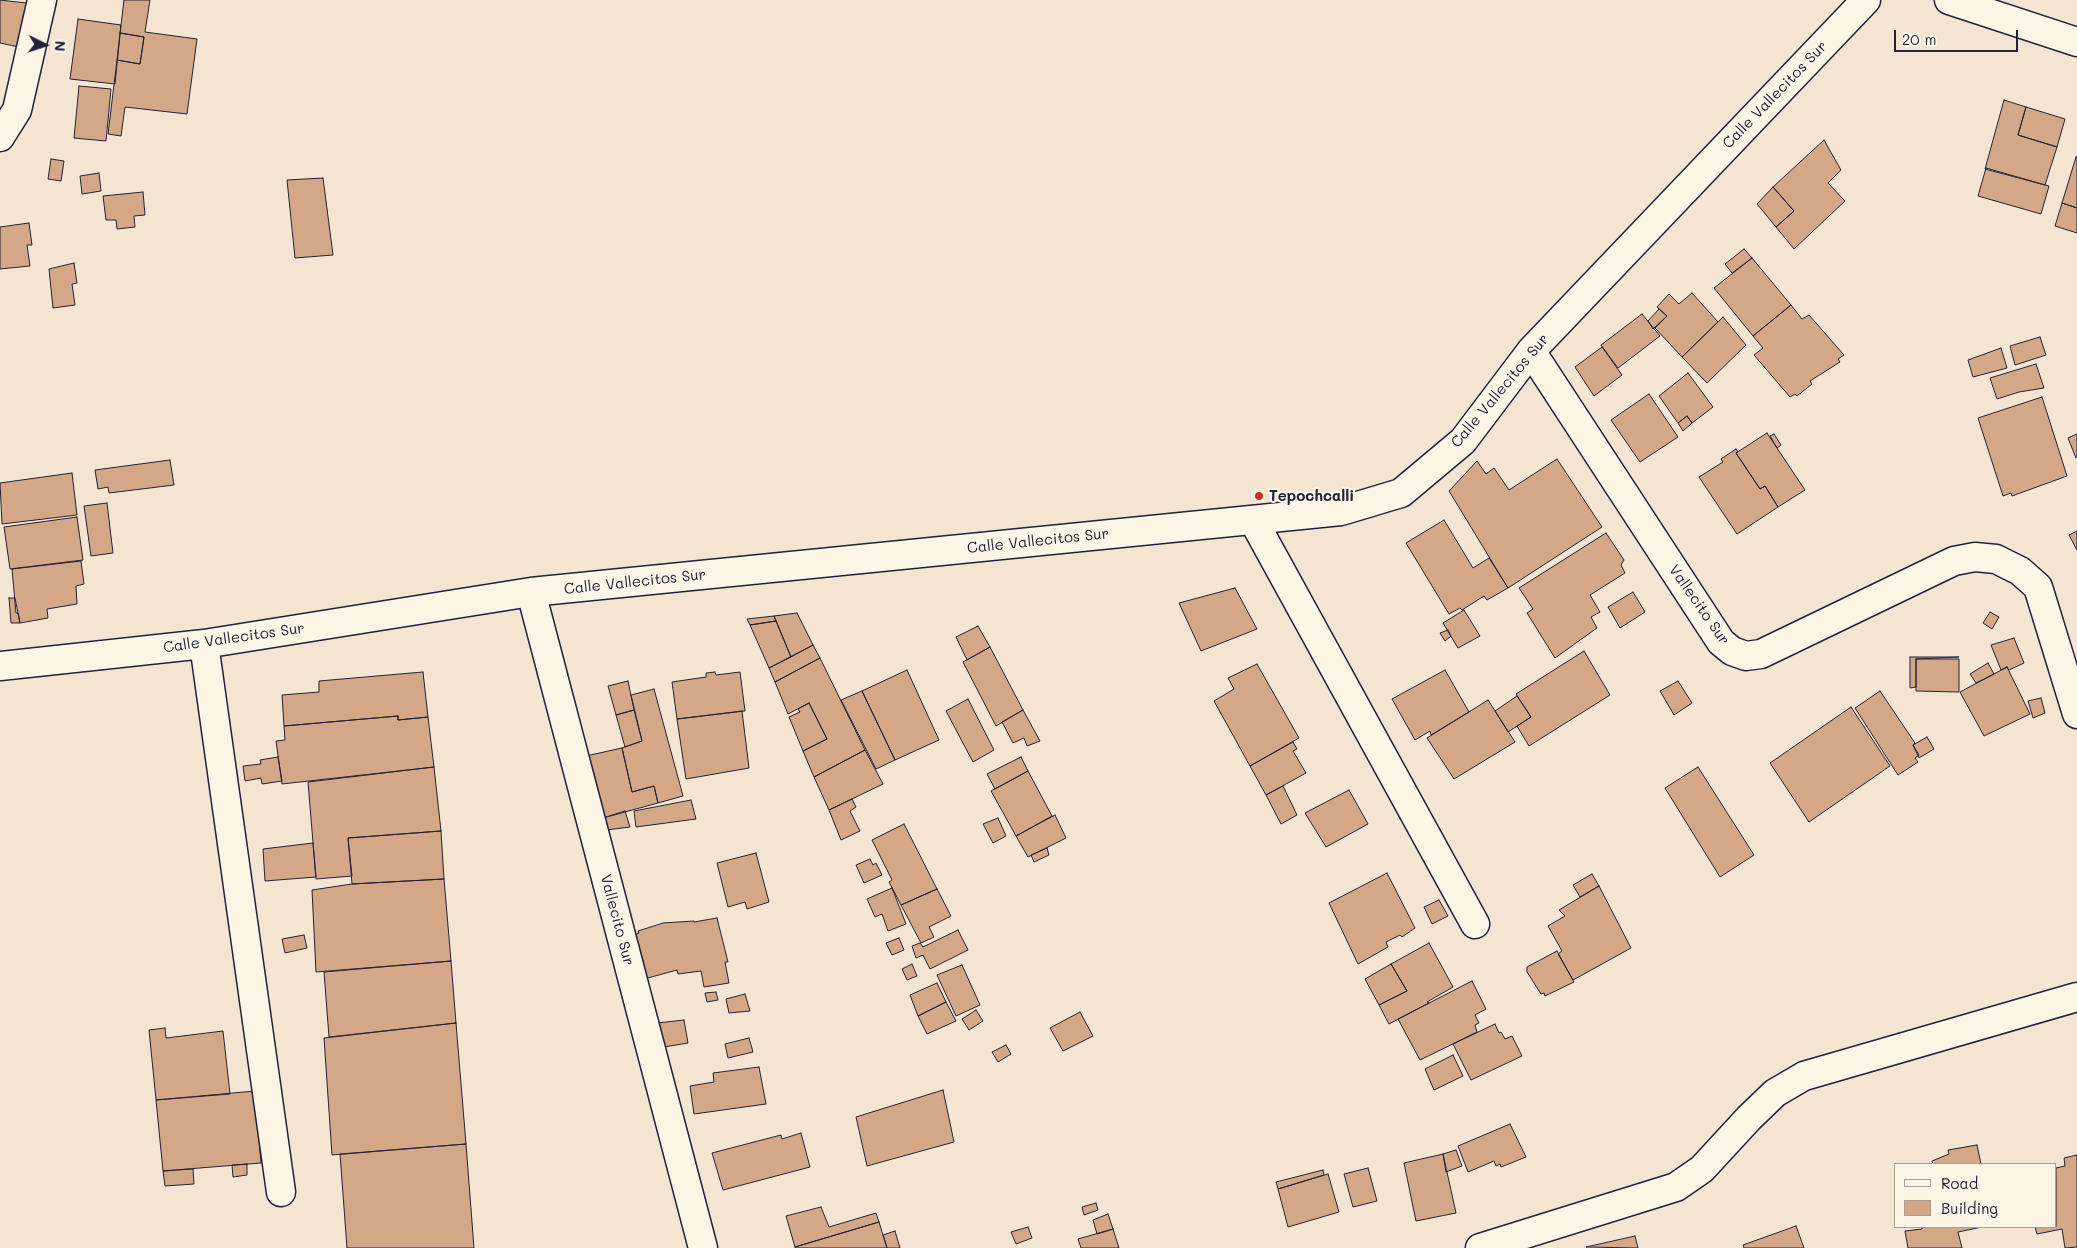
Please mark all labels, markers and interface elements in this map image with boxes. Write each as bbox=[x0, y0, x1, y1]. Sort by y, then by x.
north arrow bbox=[20, 20, 70, 70]
scale bar bbox=[1897, 20, 2021, 52]
text: 20 m bbox=[1902, 29, 1936, 49]
street label: Calle Vallecitos Sur bbox=[1719, 37, 1831, 153]
text: N bbox=[51, 40, 70, 52]
street label: Calle Vallecitos Sur bbox=[1447, 331, 1553, 451]
place label: Tepochcalli bbox=[1269, 487, 1354, 505]
marker: Tepochcalli bbox=[1253, 490, 1265, 502]
street label: Calle Vallecitos Sur bbox=[966, 525, 1110, 557]
street label: Vallecito Sur bbox=[1665, 561, 1733, 649]
street label: Calle Vallecitos Sur bbox=[563, 566, 707, 598]
street label: Calle Vallecitos Sur bbox=[162, 619, 306, 657]
street label: Vallecito Sur bbox=[596, 872, 638, 968]
legend bbox=[1894, 1163, 2057, 1228]
text: Road bbox=[1941, 1173, 1978, 1193]
text: Building bbox=[1941, 1198, 1998, 1218]

